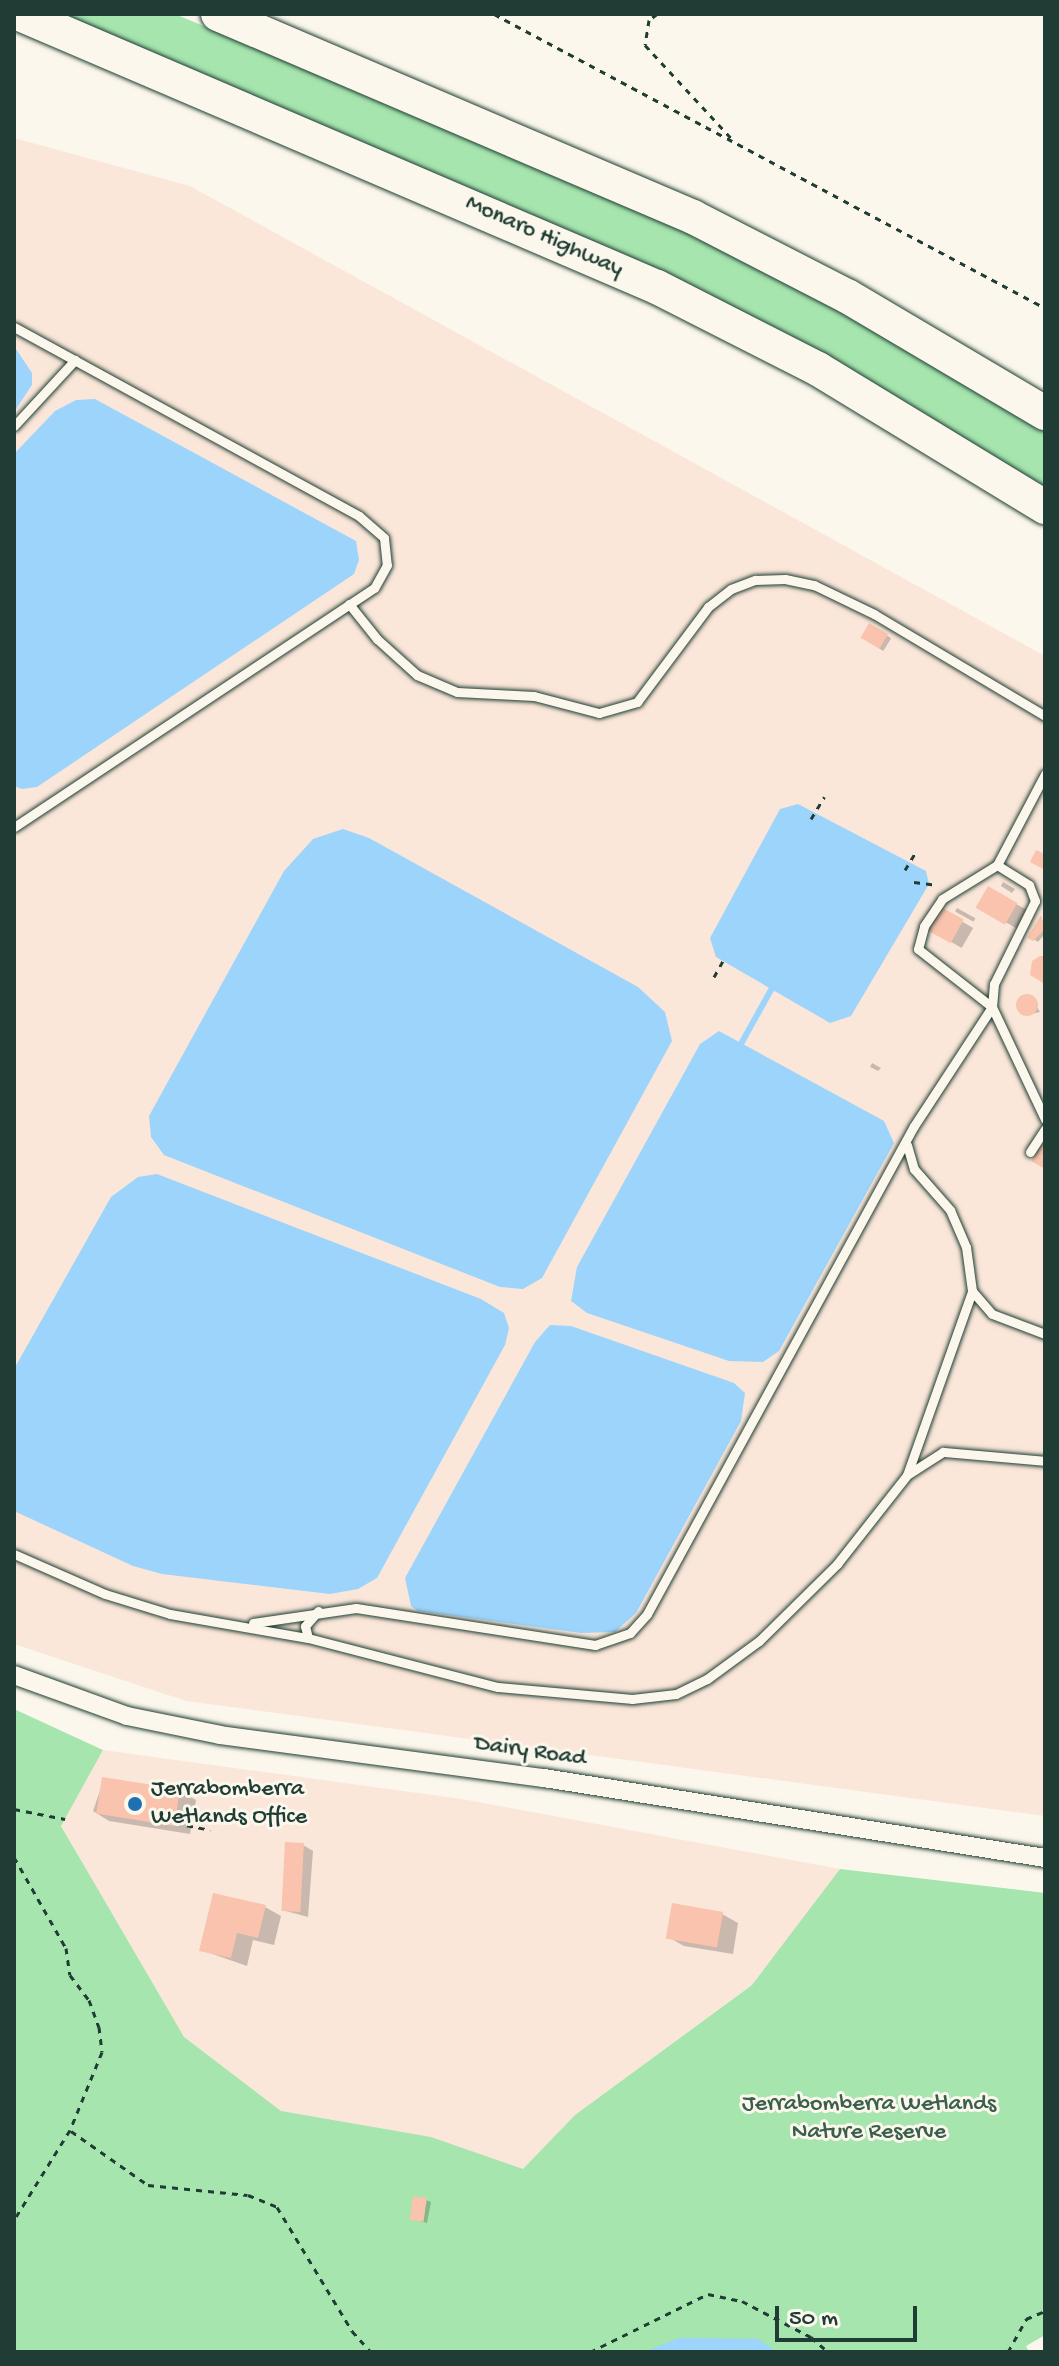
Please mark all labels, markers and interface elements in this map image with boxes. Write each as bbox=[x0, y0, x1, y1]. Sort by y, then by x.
street label: Monaro Highway bbox=[461, 189, 627, 285]
street label: Dairy Road bbox=[472, 1730, 588, 1774]
place label: Jerrabomberra Wetlands Office bbox=[151, 1776, 307, 1832]
marker: Jerrabomberra Wetlands Office bbox=[126, 1795, 144, 1813]
park label: Jerrabomberra Wetlands Nature Reserve bbox=[742, 2091, 996, 2147]
scale bar bbox=[779, 2290, 921, 2340]
text: 50 m bbox=[789, 2305, 838, 2334]

